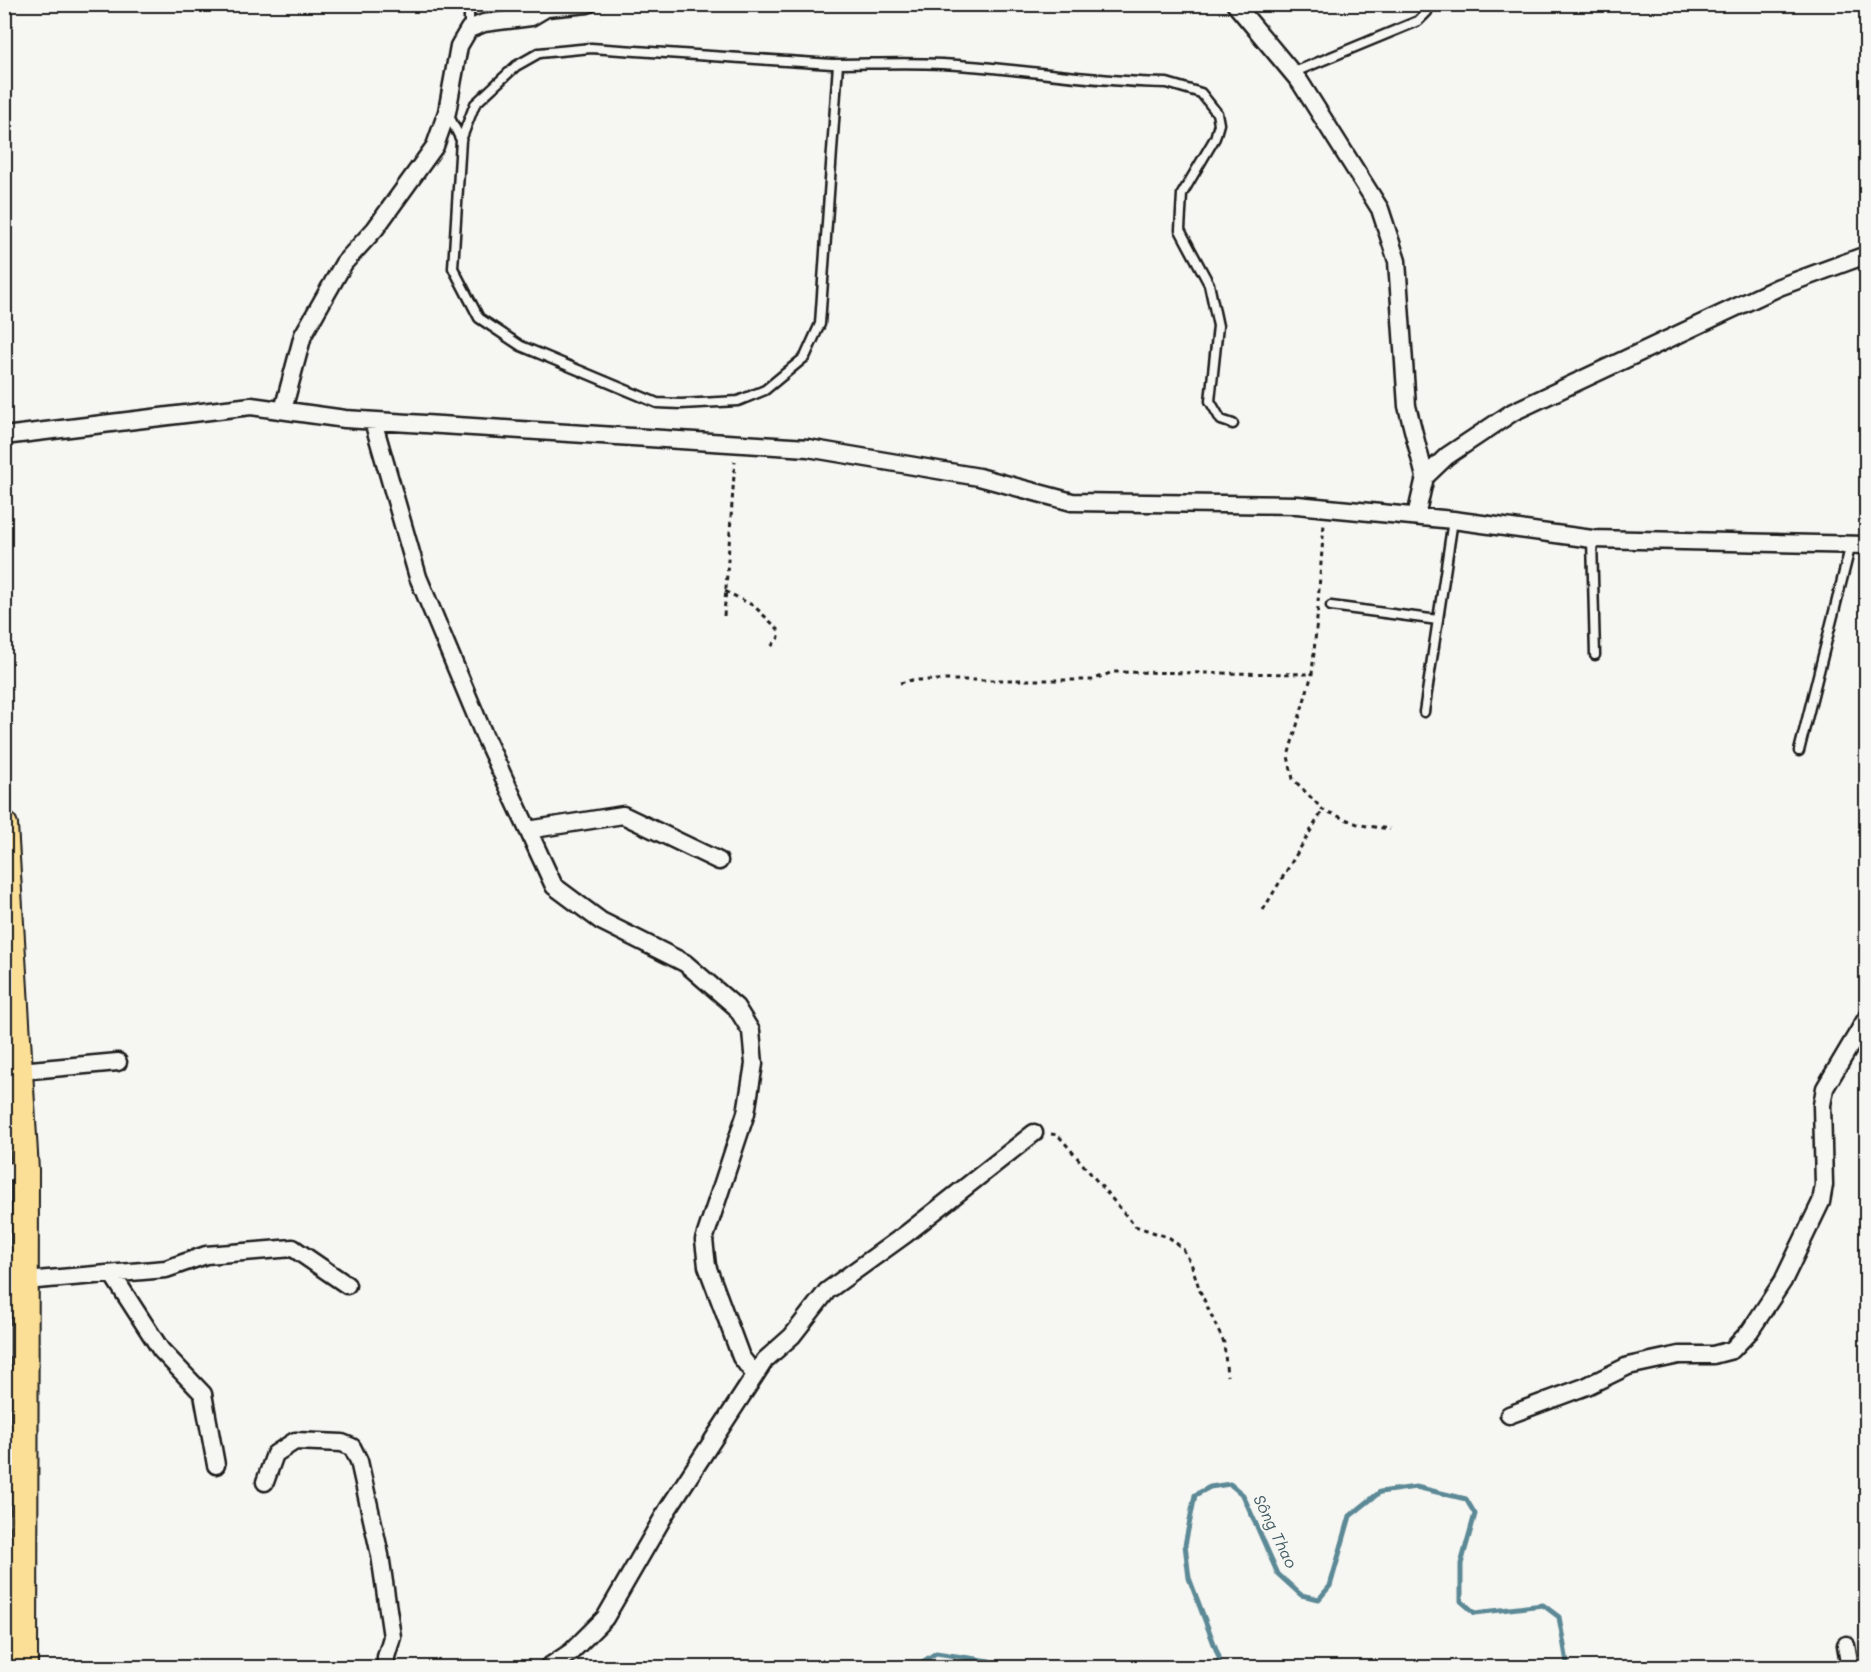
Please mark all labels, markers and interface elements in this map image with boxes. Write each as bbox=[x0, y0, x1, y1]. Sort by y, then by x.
water label: Sông Thao bbox=[1249, 1491, 1303, 1572]

